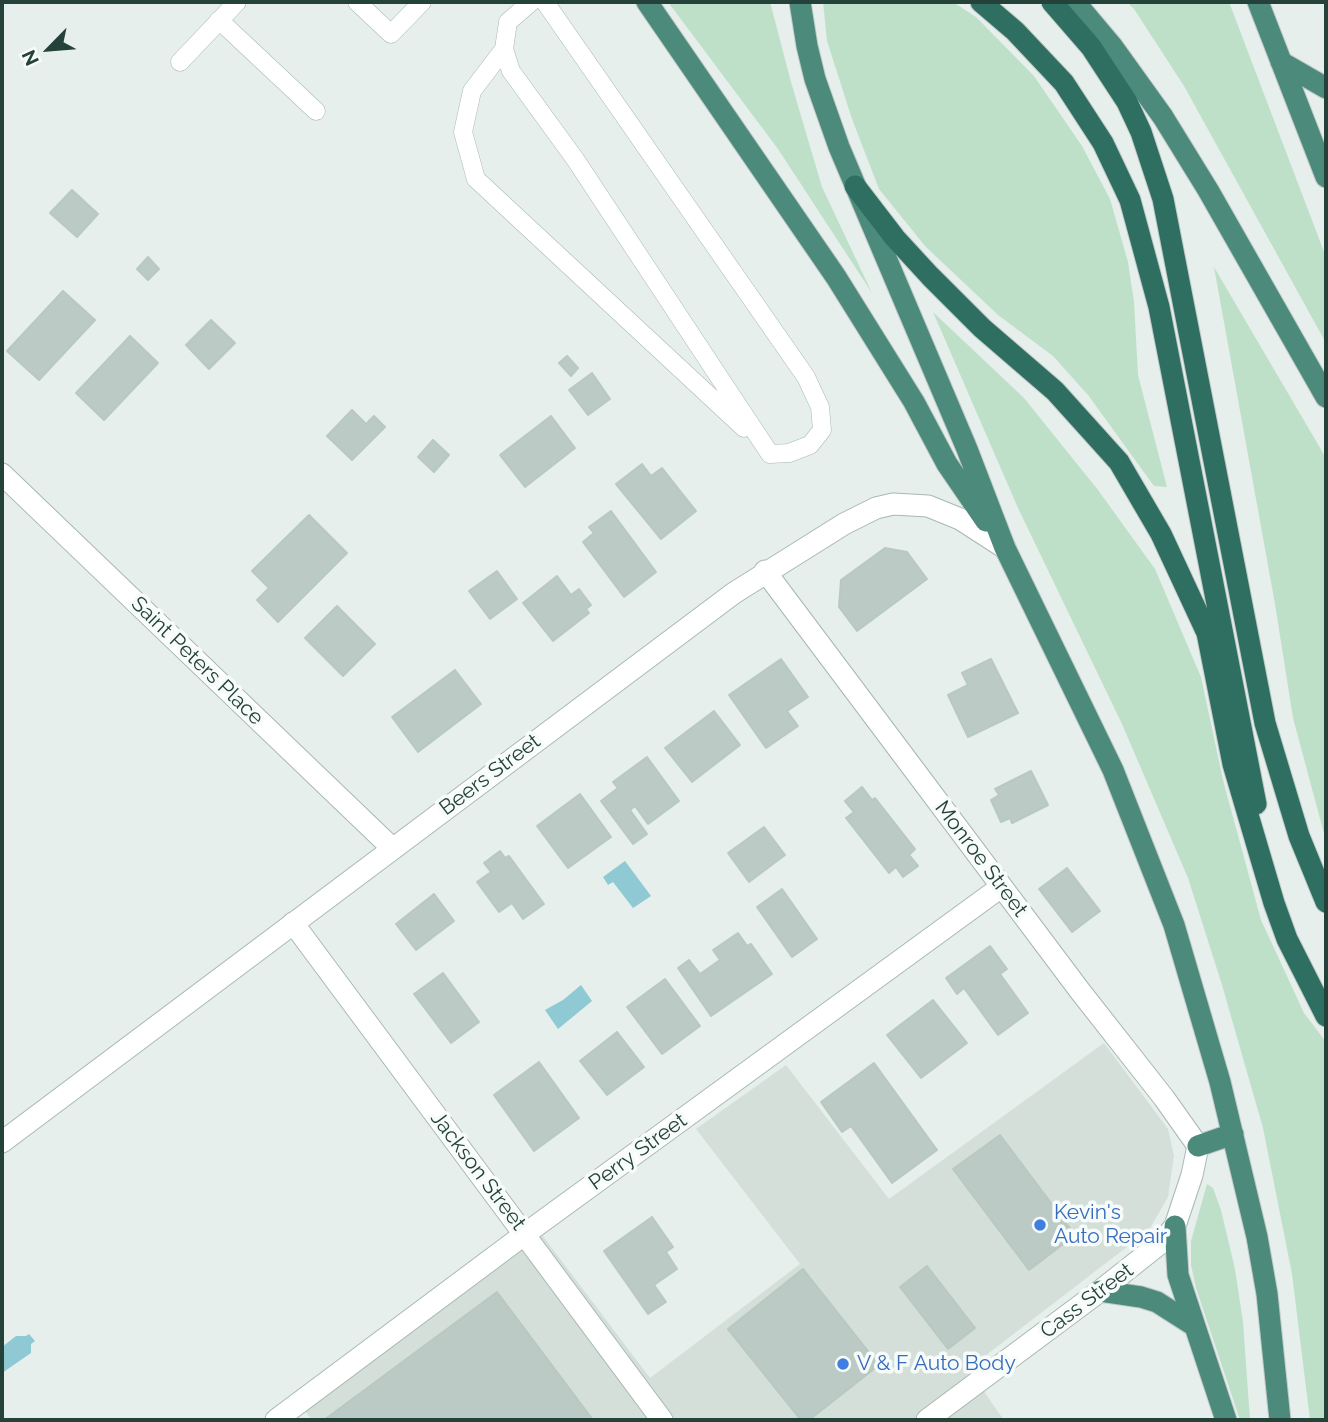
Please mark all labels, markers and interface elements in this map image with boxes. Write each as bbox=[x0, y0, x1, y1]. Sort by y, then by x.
north arrow bbox=[14, 14, 84, 84]
text: N bbox=[17, 47, 43, 69]
street label: Saint Peters Place bbox=[126, 591, 268, 731]
street label: Beers Street bbox=[435, 729, 545, 821]
street label: Monroe Street bbox=[929, 796, 1033, 922]
street label: Jackson Street bbox=[425, 1107, 531, 1235]
street label: Perry Street bbox=[584, 1108, 692, 1196]
place label: Kevin's Auto Repair bbox=[1054, 1200, 1167, 1250]
marker: Kevin's Auto Repair bbox=[1032, 1217, 1048, 1233]
street label: Cass Street bbox=[1036, 1258, 1138, 1344]
place label: V & F Auto Body bbox=[857, 1351, 1016, 1377]
marker: V & F Auto Body bbox=[835, 1356, 851, 1372]

